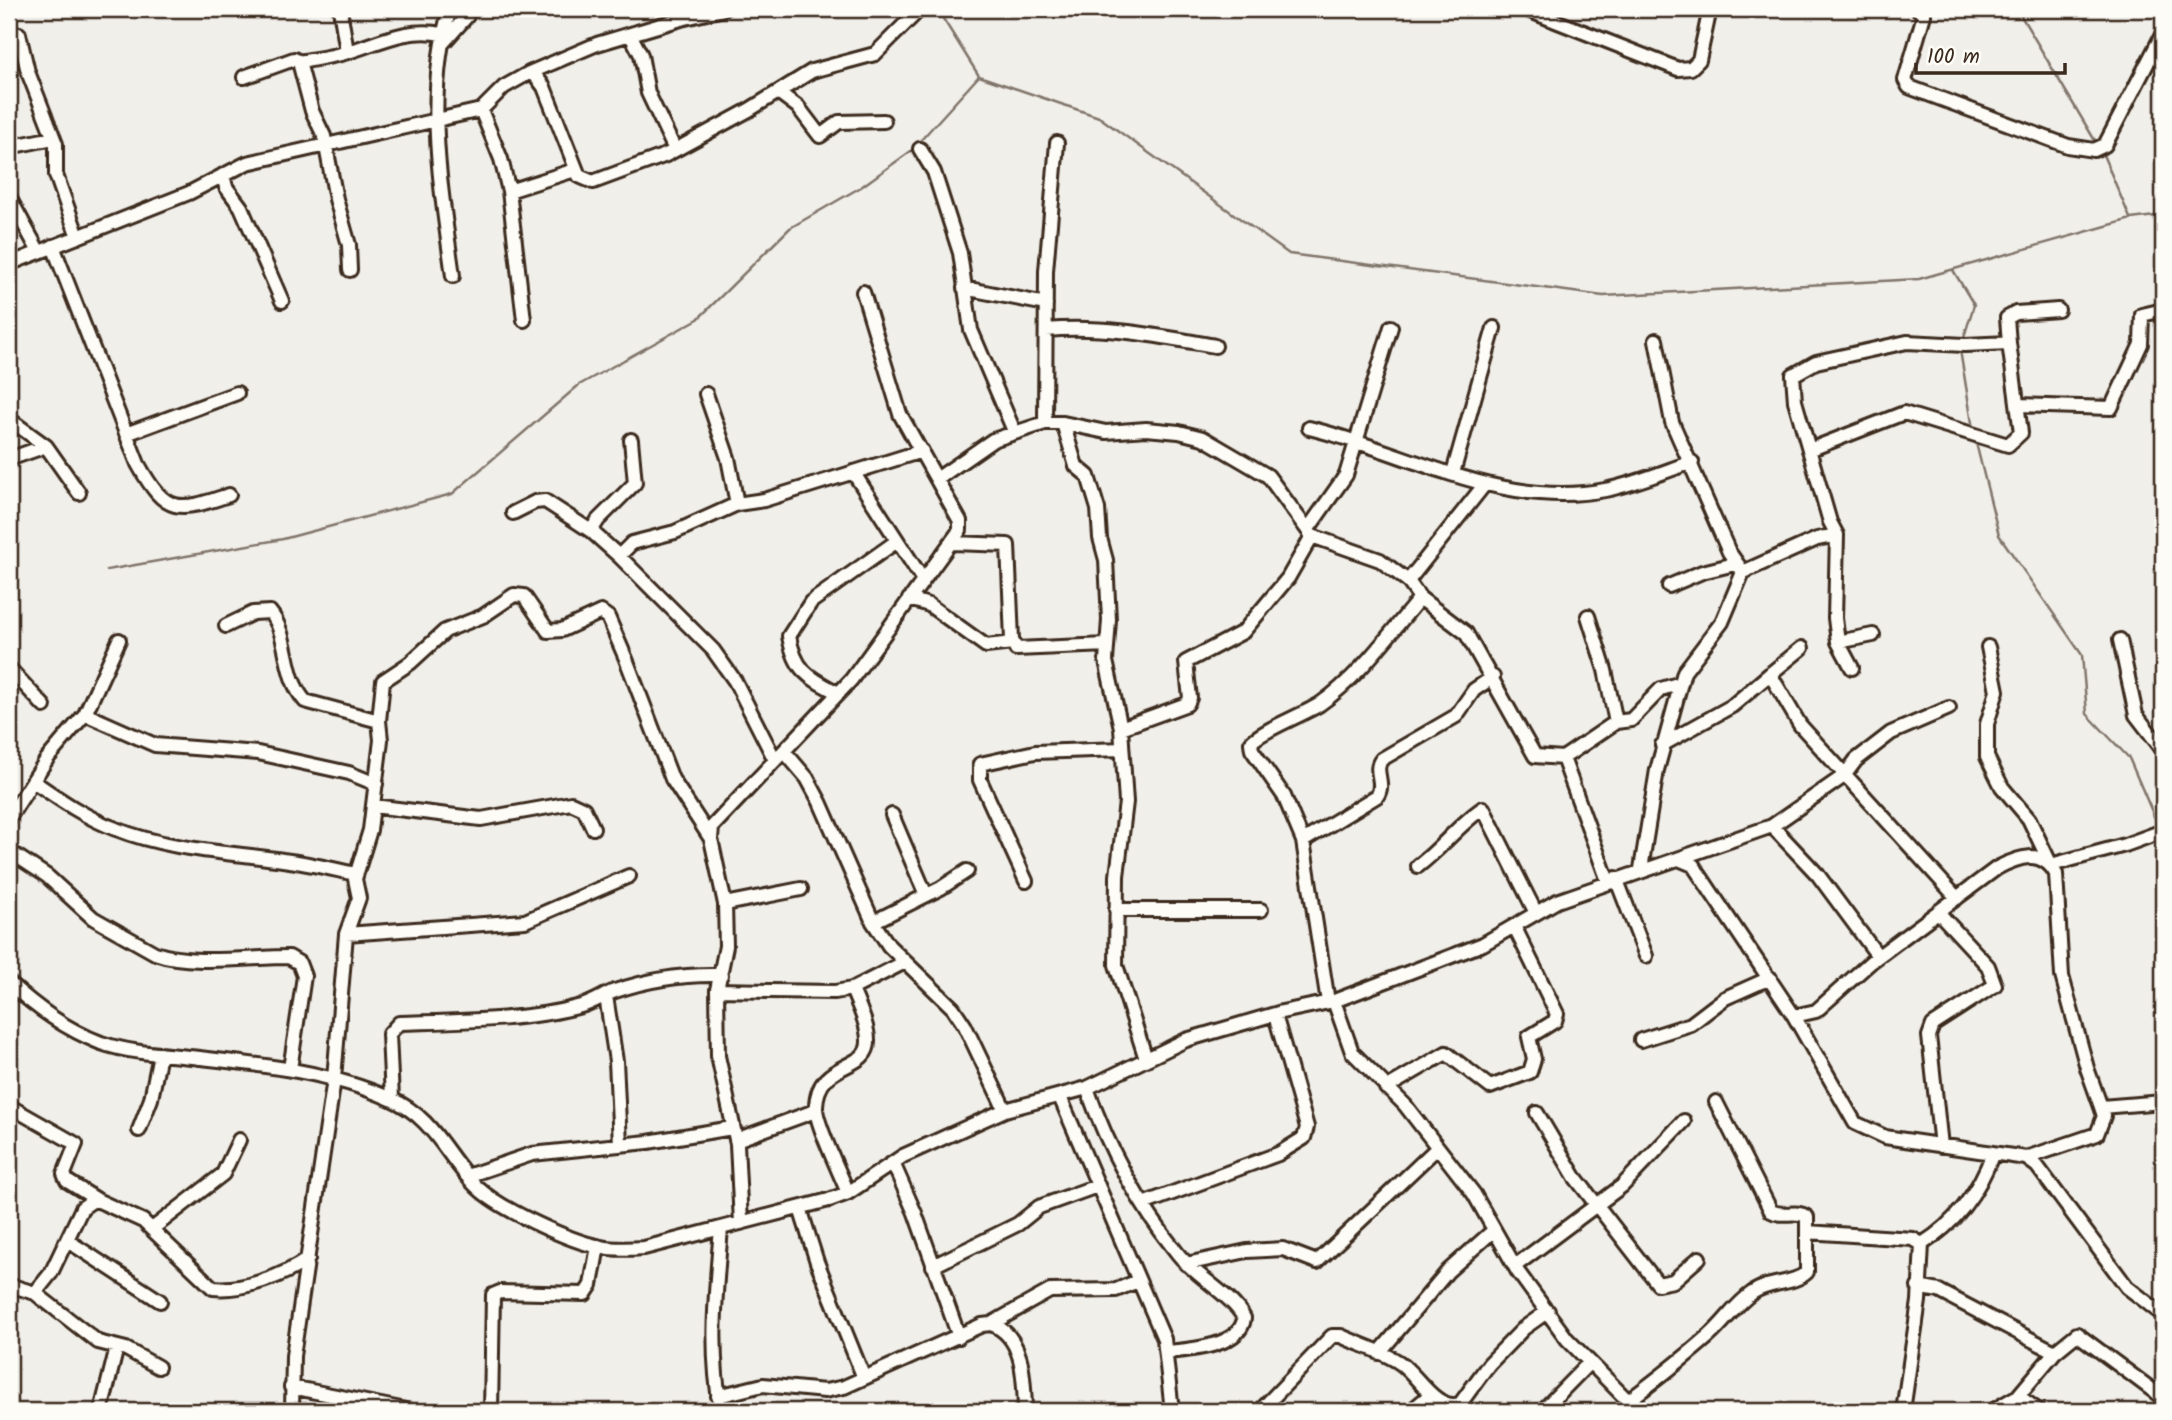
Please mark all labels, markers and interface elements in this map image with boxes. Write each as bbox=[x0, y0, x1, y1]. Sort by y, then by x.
scale bar bbox=[1916, 32, 2065, 76]
text: 100 m bbox=[1927, 41, 1980, 74]

